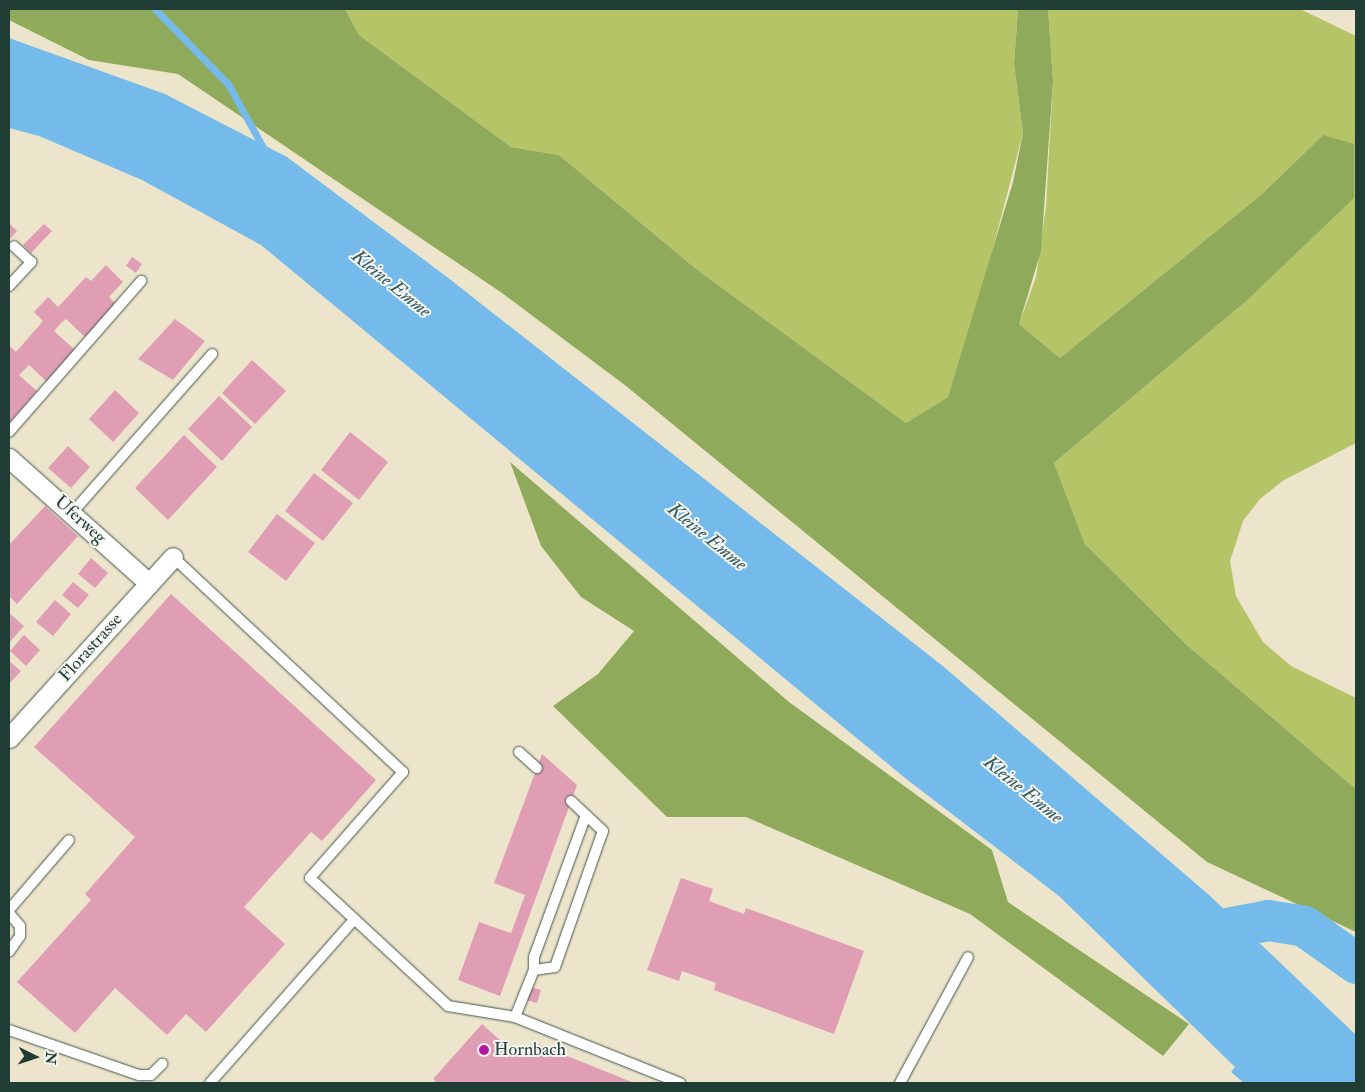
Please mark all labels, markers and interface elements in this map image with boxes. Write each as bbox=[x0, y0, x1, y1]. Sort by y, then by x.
water label: Kleine Emme bbox=[347, 245, 435, 323]
street label: Uferweg bbox=[50, 491, 110, 549]
water label: Kleine Emme bbox=[663, 498, 751, 576]
street label: Florastrasse bbox=[55, 609, 127, 687]
water label: Kleine Emme bbox=[979, 751, 1067, 829]
north arrow bbox=[10, 1032, 60, 1082]
place label: Hornbach bbox=[494, 1039, 566, 1061]
marker: Hornbach bbox=[478, 1044, 490, 1056]
text: N bbox=[42, 1051, 59, 1065]

